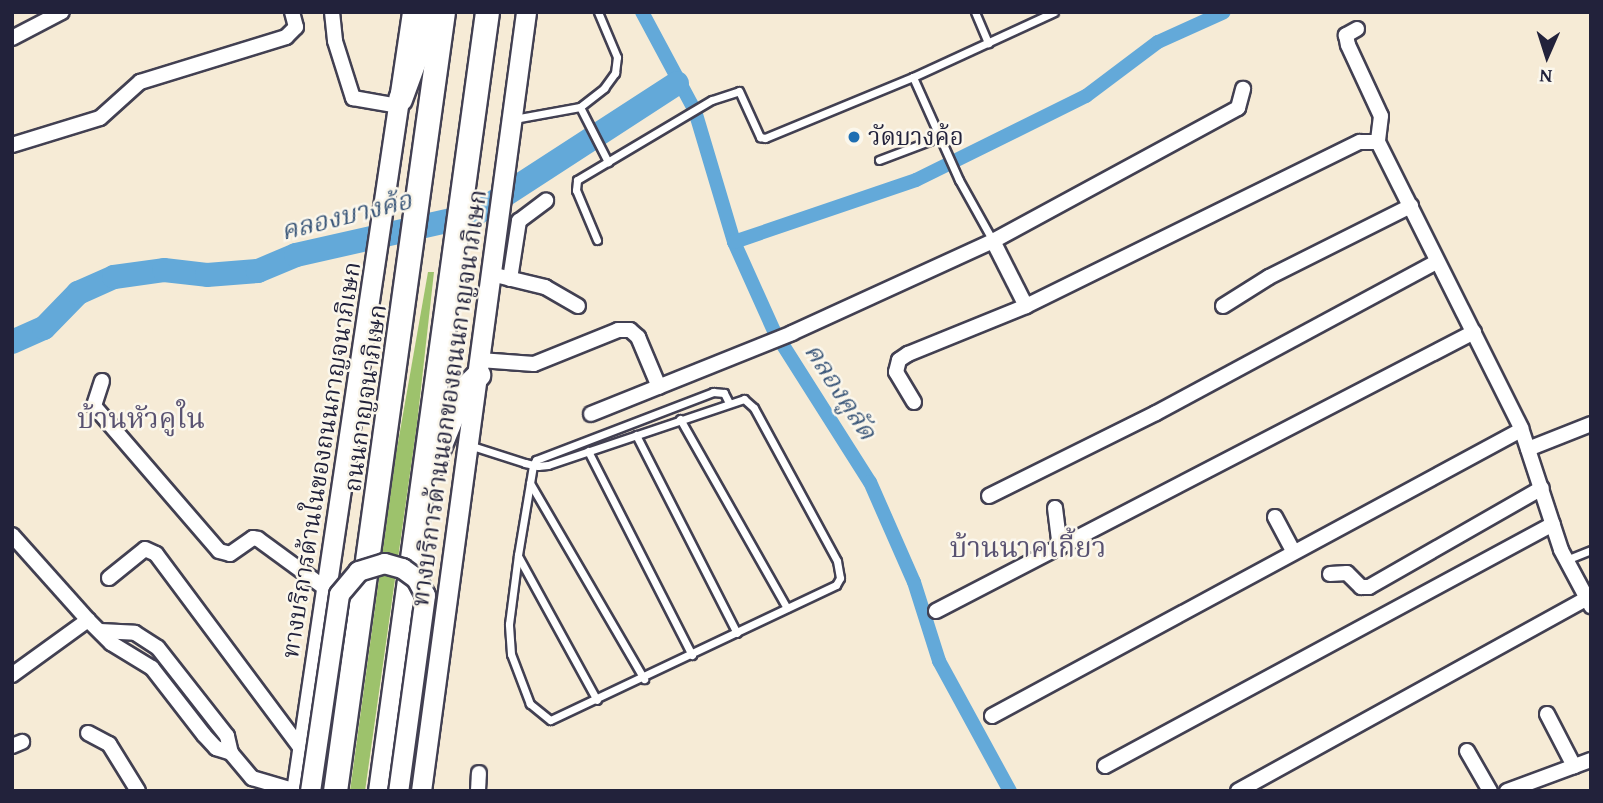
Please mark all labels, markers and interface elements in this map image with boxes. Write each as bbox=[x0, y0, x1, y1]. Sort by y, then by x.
north arrow bbox=[1512, 21, 1582, 91]
text: N bbox=[1539, 63, 1553, 91]
place label: วัดบางค้อ bbox=[868, 123, 964, 151]
marker: วัดบางค้อ bbox=[846, 129, 862, 145]
water label: คลองบางค้อ bbox=[277, 184, 415, 246]
street label: ทางบริการด้านนอกของถนนกาญจนาภิเษก bbox=[405, 188, 493, 608]
street label: ทางบริการด้านในของถนนกาญจนาภิเษก bbox=[275, 260, 367, 660]
street label: ถนนกาญจนาภิเษก bbox=[338, 302, 392, 494]
water label: คลองคูลัด bbox=[798, 337, 884, 445]
district label: บ้านหัวคูใน bbox=[77, 401, 205, 435]
district label: บ้านนาคเกี้ยว bbox=[950, 530, 1106, 564]

